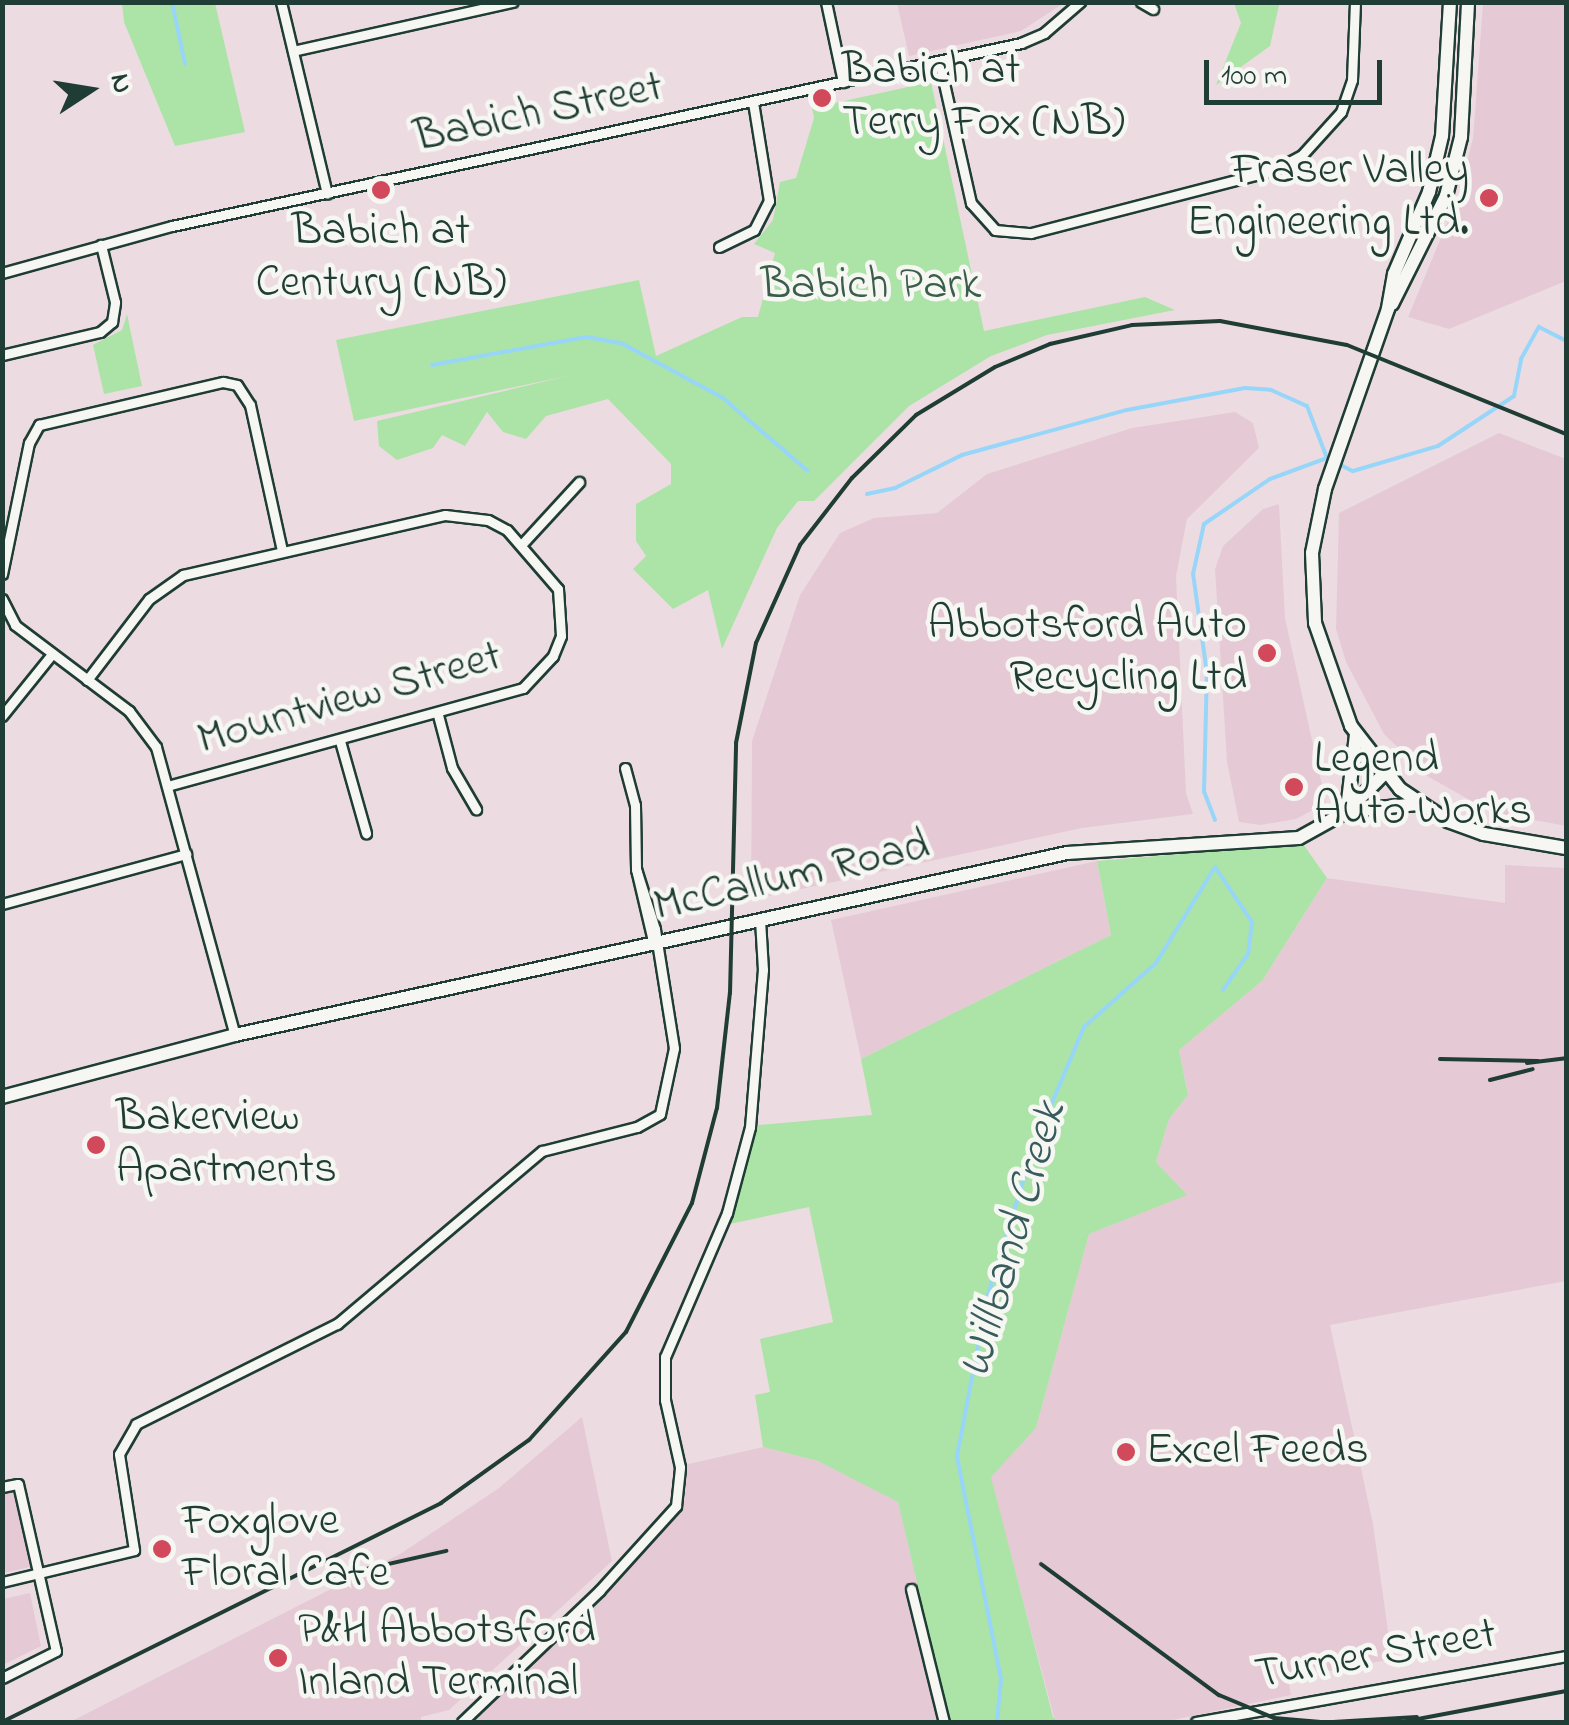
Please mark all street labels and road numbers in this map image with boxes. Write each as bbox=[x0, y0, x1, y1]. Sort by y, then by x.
street label: Babich Street bbox=[410, 61, 668, 167]
street label: Mountview Street bbox=[192, 631, 508, 769]
street label: McCallum Road bbox=[649, 820, 935, 936]
street label: Turner Street bbox=[1251, 1608, 1501, 1704]

